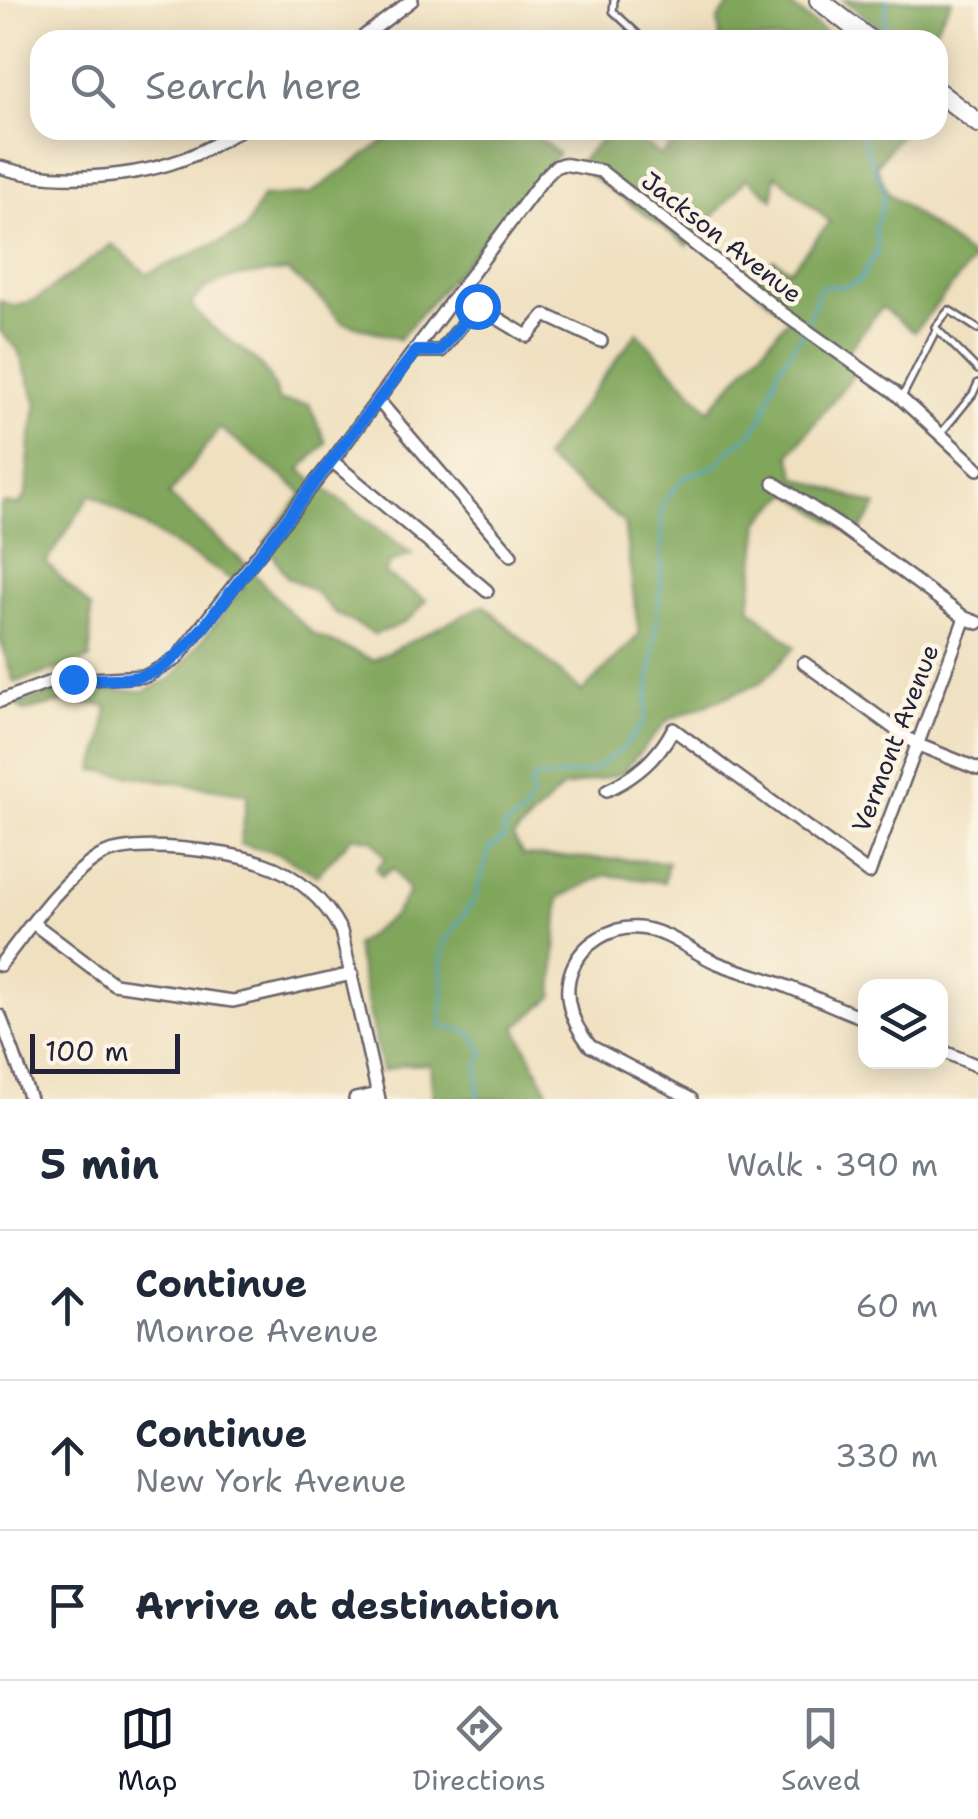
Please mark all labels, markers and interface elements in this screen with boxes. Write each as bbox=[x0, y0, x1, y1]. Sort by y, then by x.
search box bbox=[30, 30, 948, 140]
icon: search bbox=[65, 58, 120, 113]
text: Search here bbox=[145, 60, 362, 111]
street label: Jackson Avenue bbox=[635, 163, 809, 311]
route start bbox=[455, 284, 501, 330]
street label: Vermont Avenue bbox=[844, 639, 946, 837]
route end bbox=[51, 657, 97, 703]
map controls bbox=[858, 979, 948, 1069]
button: layers bbox=[858, 979, 948, 1069]
scale bar bbox=[30, 1029, 180, 1074]
text: 100 m bbox=[45, 1032, 129, 1070]
text: 5 min bbox=[40, 1136, 159, 1192]
text: Walk · 390 m bbox=[726, 1143, 938, 1186]
text: Continue bbox=[135, 1258, 307, 1309]
icon: ahead bbox=[40, 1278, 95, 1333]
text: 60 m bbox=[856, 1284, 938, 1327]
text: Monroe Avenue bbox=[135, 1309, 379, 1352]
text: Continue bbox=[135, 1408, 307, 1459]
icon: ahead bbox=[40, 1428, 95, 1483]
text: 330 m bbox=[835, 1434, 938, 1477]
text: New York Avenue bbox=[135, 1459, 407, 1502]
icon: arrive bbox=[40, 1578, 95, 1633]
text: Arrive at destination bbox=[135, 1580, 559, 1631]
tab: Map bbox=[118, 1701, 177, 1799]
tab: Directions bbox=[412, 1701, 546, 1799]
tab: Saved bbox=[781, 1701, 860, 1799]

